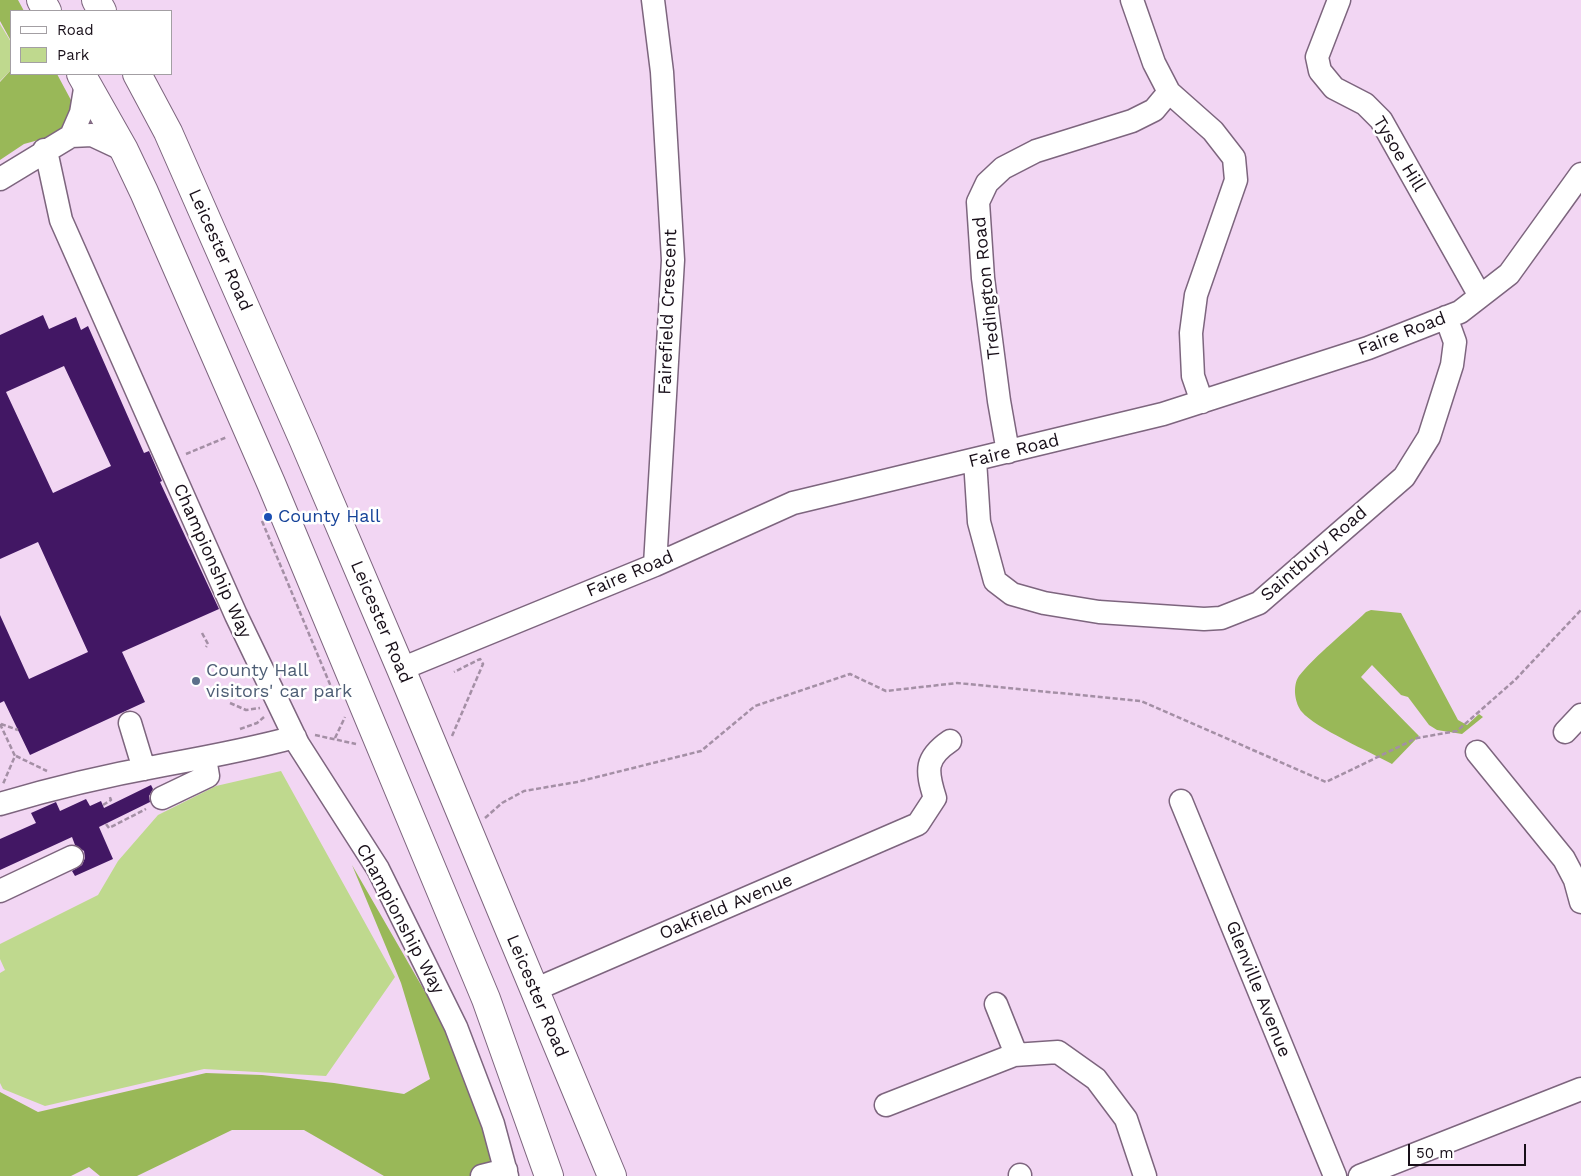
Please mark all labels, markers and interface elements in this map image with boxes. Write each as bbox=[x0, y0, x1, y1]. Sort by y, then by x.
legend bbox=[10, 10, 172, 75]
text: Road bbox=[57, 21, 94, 39]
text: Park bbox=[57, 46, 89, 64]
street label: Tysoe Hill bbox=[1368, 112, 1430, 196]
street label: Leicester Road bbox=[183, 186, 257, 314]
street label: Tredington Road bbox=[969, 216, 1005, 360]
street label: Fairefield Crescent bbox=[654, 229, 682, 395]
street label: Faire Road bbox=[1355, 307, 1449, 361]
street label: Faire Road bbox=[966, 429, 1062, 473]
street label: Championship Way bbox=[168, 480, 256, 642]
street label: Saintbury Road bbox=[1256, 502, 1372, 606]
place label: County Hall bbox=[278, 506, 381, 528]
marker: County Hall bbox=[262, 511, 274, 523]
street label: Faire Road bbox=[583, 546, 677, 602]
street label: Leicester Road bbox=[345, 558, 417, 686]
place label: County Hall visitors' car park bbox=[206, 660, 352, 702]
marker: County Hall visitors' car park bbox=[190, 675, 202, 687]
street label: Championship Way bbox=[351, 840, 449, 998]
street label: Oakfield Avenue bbox=[656, 869, 796, 945]
street label: Glenville Avenue bbox=[1221, 918, 1295, 1060]
street label: Leicester Road bbox=[501, 932, 573, 1060]
scale bar bbox=[1411, 1134, 1528, 1166]
text: 50 m bbox=[1416, 1144, 1453, 1162]

